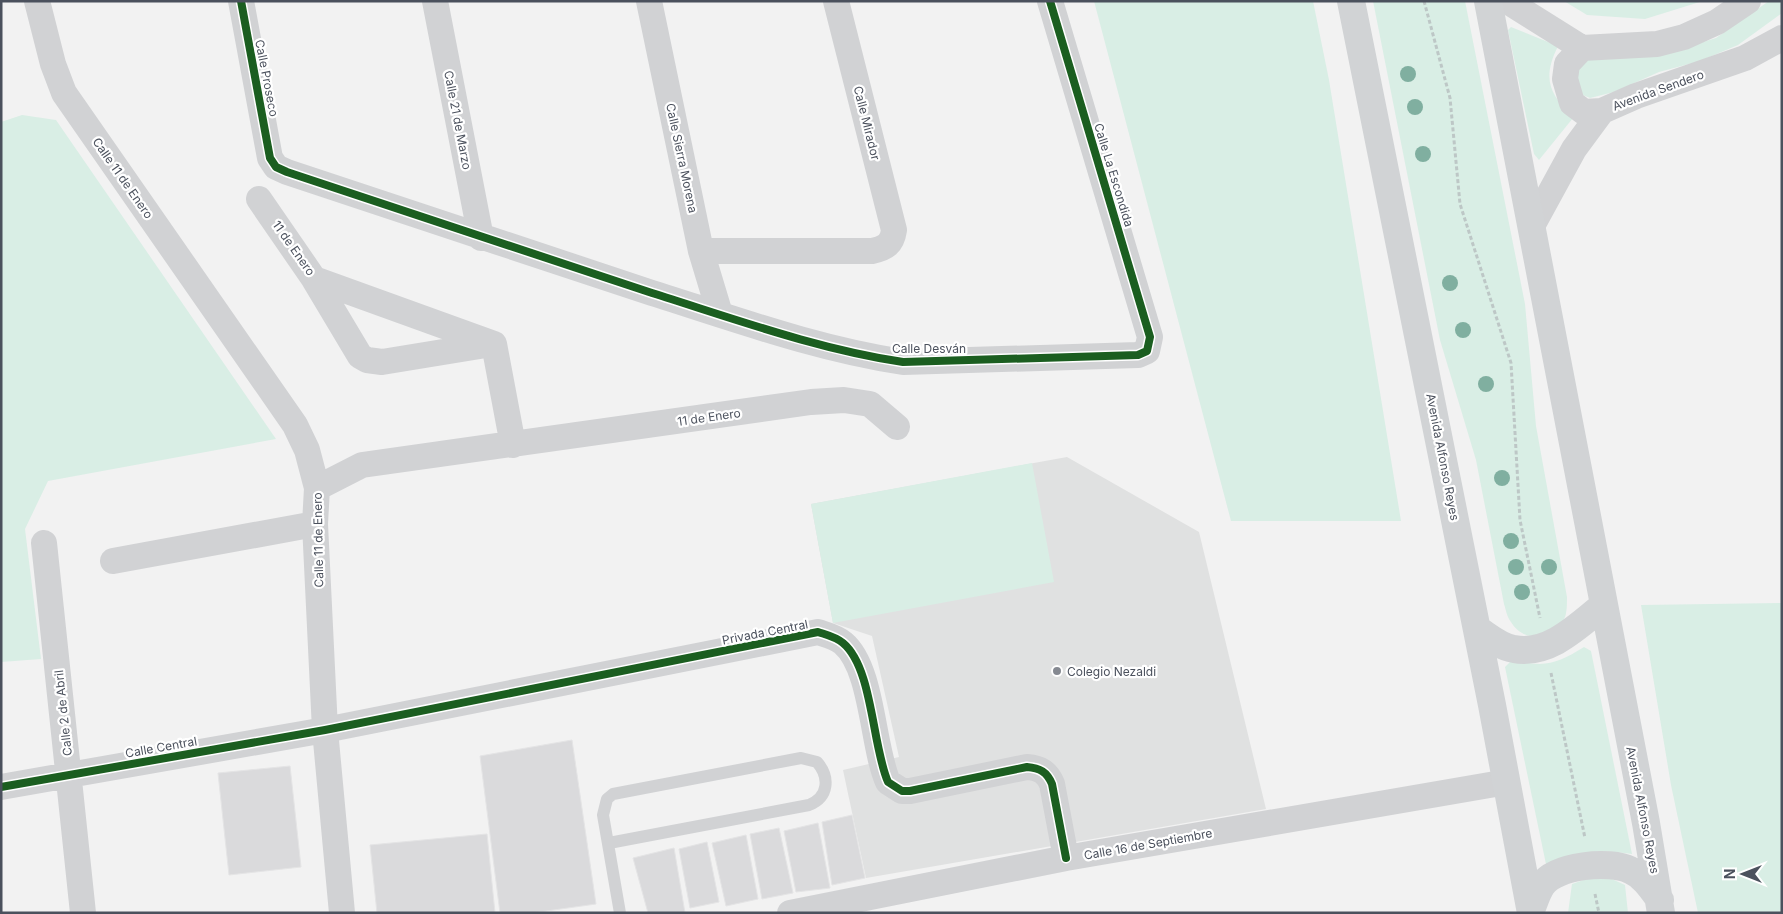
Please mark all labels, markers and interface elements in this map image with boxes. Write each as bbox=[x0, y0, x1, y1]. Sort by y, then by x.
street label: Calle Proseco bbox=[252, 38, 282, 118]
street label: Avenida Sendero bbox=[1610, 67, 1706, 113]
street label: Calle 21 de Marzo bbox=[441, 69, 475, 171]
street label: Calle Mirador bbox=[851, 84, 884, 162]
street label: Calle Sierra Morena bbox=[663, 102, 701, 214]
street label: Calle La Escondida bbox=[1091, 121, 1137, 229]
street label: Calle 11 de Enero bbox=[90, 135, 156, 221]
street label: 11 de Enero bbox=[270, 218, 318, 278]
street label: Calle Desván bbox=[892, 341, 966, 356]
street label: Avenida Alfonso Reyes bbox=[1423, 392, 1463, 522]
street label: 11 de Enero bbox=[676, 405, 742, 429]
street label: Calle 11 de Enero bbox=[310, 492, 326, 588]
street label: Privada Central bbox=[721, 616, 809, 648]
place label: Colegio Nezaldi bbox=[1067, 664, 1156, 679]
marker: Colegio Nezaldi bbox=[1051, 665, 1063, 677]
street label: Calle 2 de Abril bbox=[51, 669, 75, 757]
street label: Calle Central bbox=[124, 733, 198, 761]
street label: Avenida Alfonso Reyes bbox=[1623, 745, 1663, 875]
street label: Calle 16 de Septiembre bbox=[1083, 825, 1213, 863]
north arrow bbox=[1718, 849, 1768, 899]
text: N bbox=[1721, 869, 1738, 879]

